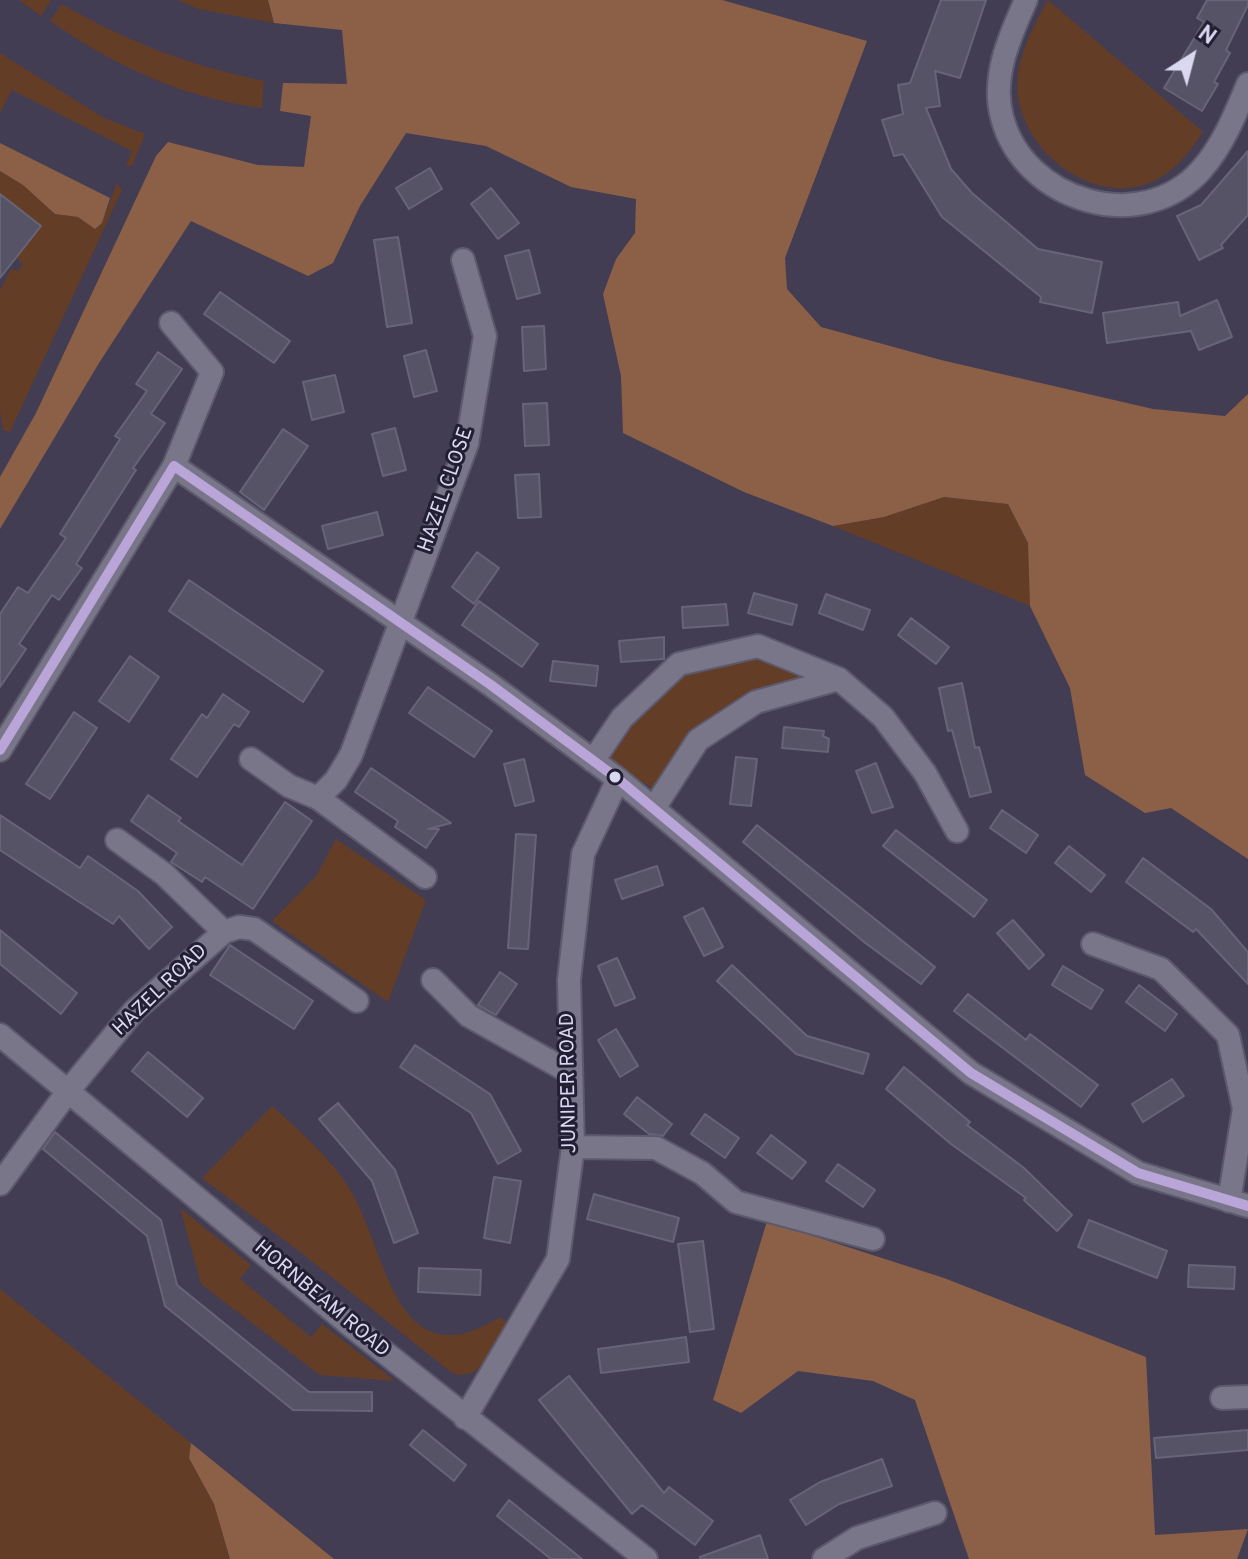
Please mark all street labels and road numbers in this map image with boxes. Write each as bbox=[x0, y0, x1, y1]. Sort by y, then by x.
street label: HAZEL CLOSE bbox=[414, 424, 480, 556]
street label: HAZEL ROAD bbox=[109, 940, 213, 1042]
street label: JUNIPER ROAD bbox=[557, 1012, 583, 1154]
street label: HORNBEAM ROAD bbox=[249, 1237, 393, 1363]

